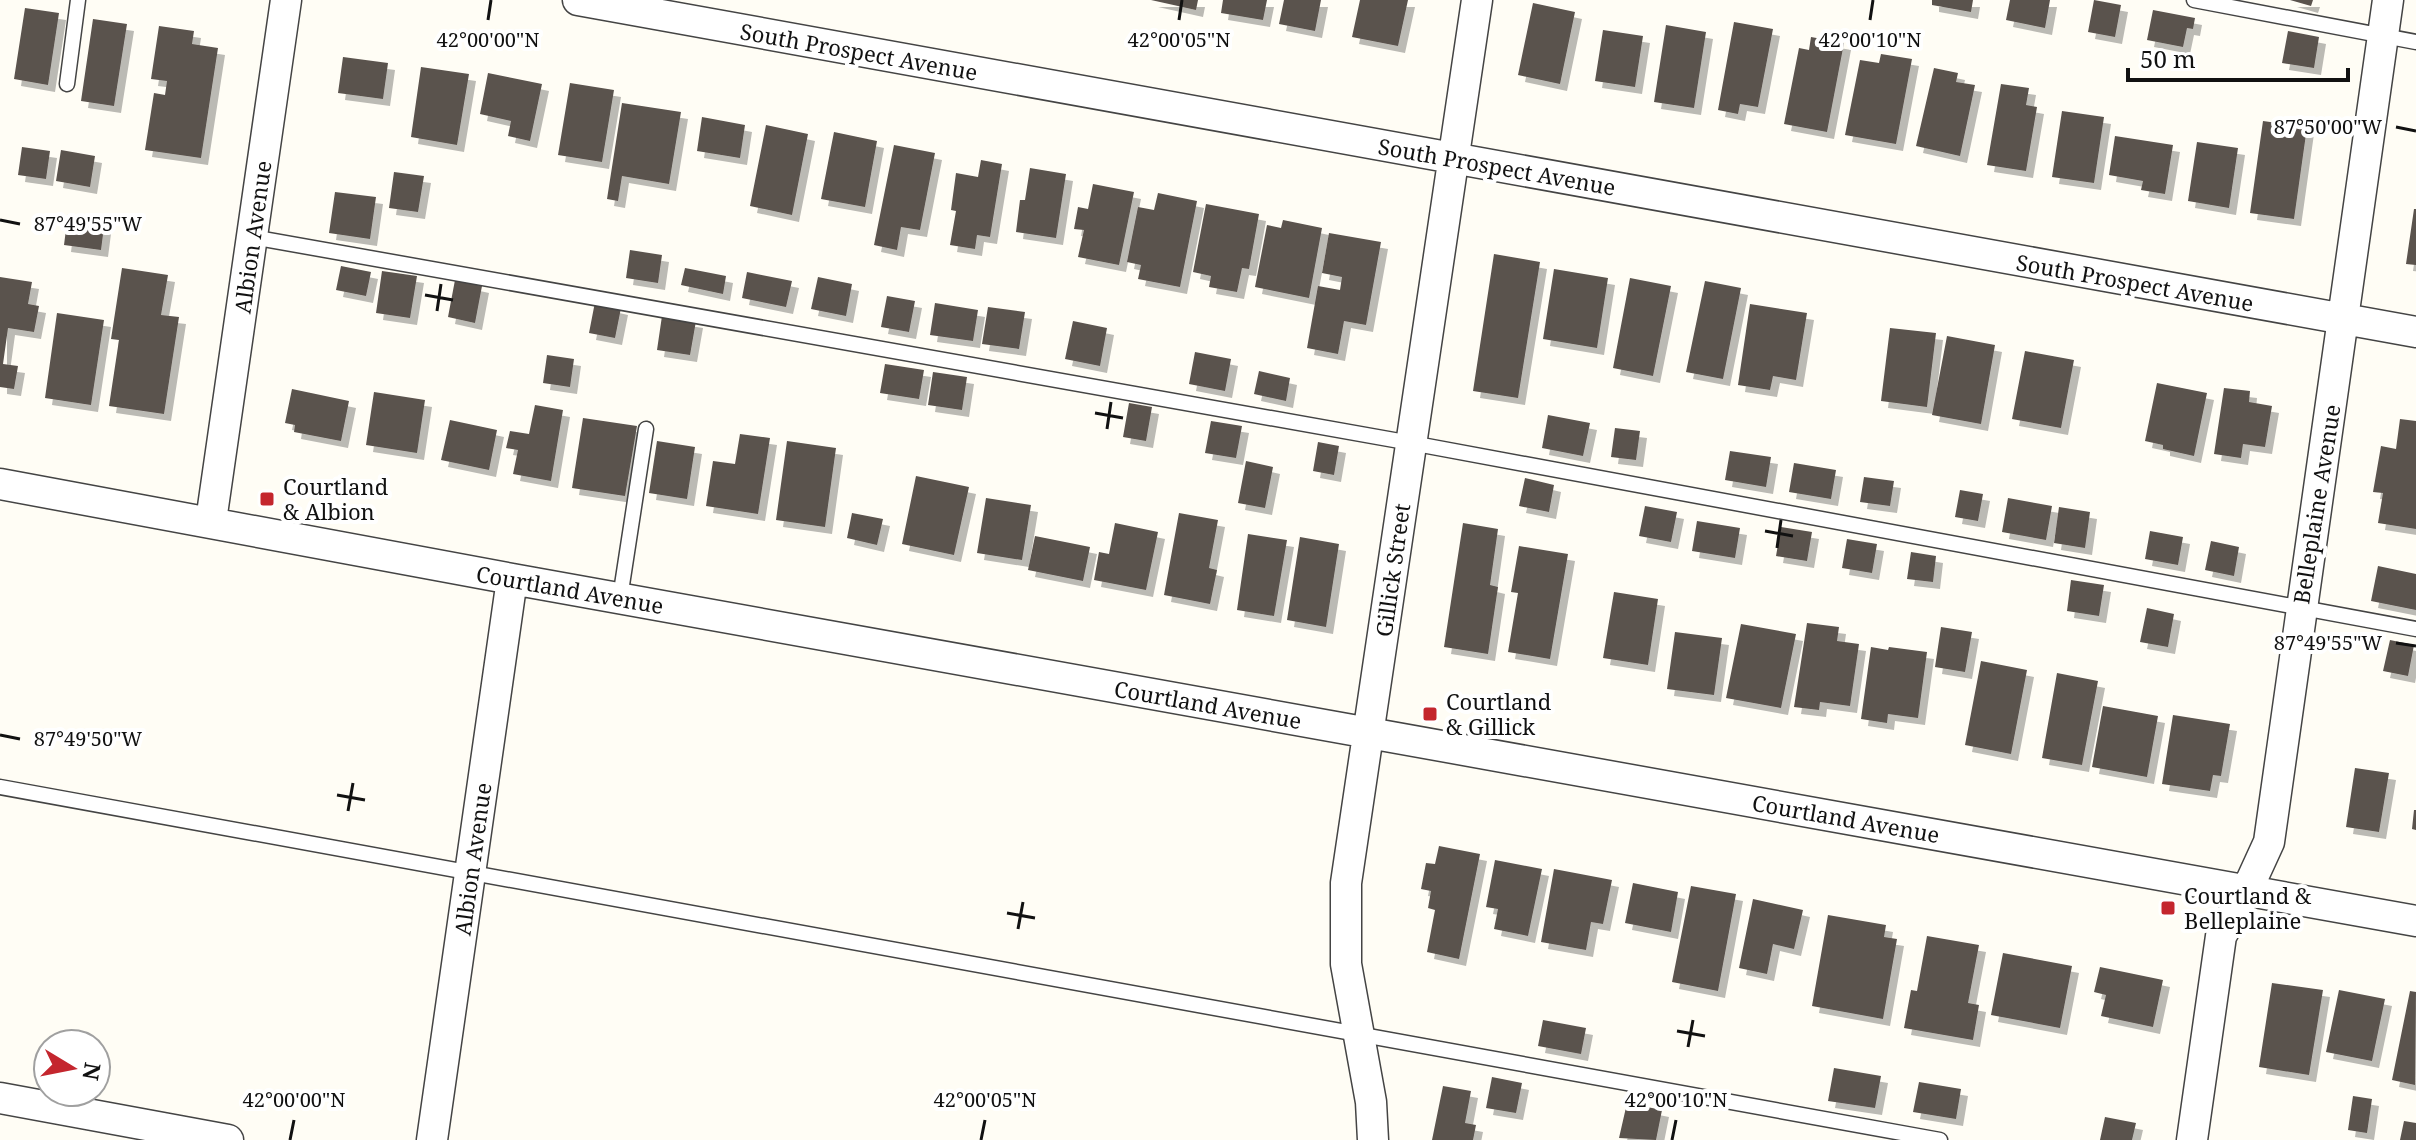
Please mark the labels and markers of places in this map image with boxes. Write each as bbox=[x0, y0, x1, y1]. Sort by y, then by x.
place label: Courtland & Albion bbox=[283, 471, 389, 526]
marker: Courtland & Albion bbox=[258, 490, 276, 508]
place label: Courtland & Gillick bbox=[1446, 686, 1552, 741]
marker: Courtland & Gillick bbox=[1421, 705, 1439, 723]
place label: Courtland & Belleplaine bbox=[2184, 880, 2312, 935]
marker: Courtland & Belleplaine bbox=[2159, 899, 2177, 917]

